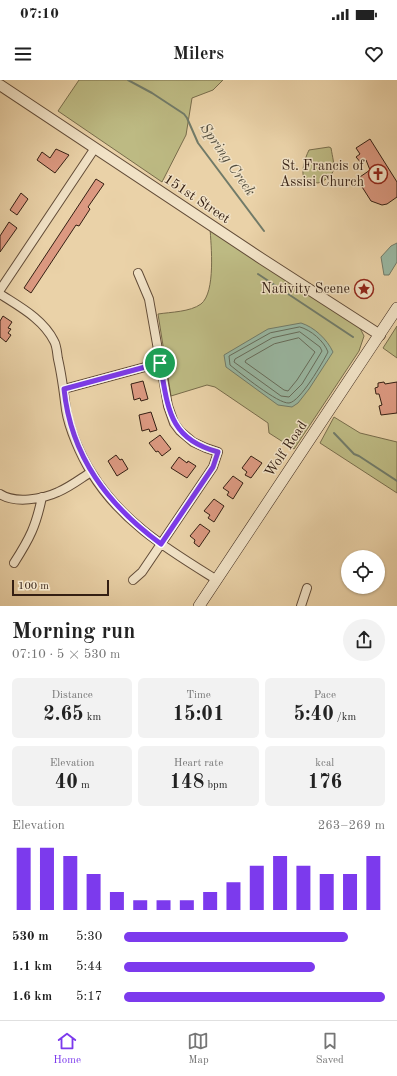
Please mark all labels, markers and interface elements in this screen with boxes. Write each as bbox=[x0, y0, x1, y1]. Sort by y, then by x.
text: 07:10 bbox=[20, 7, 59, 22]
icon: menu bbox=[12, 43, 34, 65]
icon: heart bbox=[363, 43, 385, 65]
text: Milers bbox=[173, 45, 224, 63]
water label: Spring Creek bbox=[196, 121, 258, 199]
place label: St. Francis of Assisi Church bbox=[280, 159, 365, 189]
church icon: St. Francis of Assisi Church bbox=[367, 163, 389, 185]
street label: 151st Street bbox=[161, 172, 233, 226]
place icon: Nativity Scene bbox=[353, 278, 375, 300]
place label: Nativity Scene bbox=[261, 282, 350, 296]
pin bbox=[143, 346, 177, 380]
icon: arrive bbox=[149, 352, 171, 374]
street label: Wolf Road bbox=[262, 419, 310, 479]
map controls bbox=[341, 550, 385, 594]
button: locate bbox=[341, 550, 385, 594]
scale bar bbox=[12, 578, 109, 597]
text: 100 m bbox=[18, 581, 49, 592]
button: share bbox=[343, 619, 385, 661]
text: Morning run bbox=[12, 621, 135, 643]
text: 07:10 · 5 × 530 m bbox=[12, 648, 120, 661]
text: Distance bbox=[51, 690, 93, 701]
text: Time bbox=[186, 690, 211, 701]
text: Pace bbox=[314, 690, 336, 701]
text: 2.65 bbox=[43, 705, 84, 725]
text: 15:01 bbox=[172, 705, 224, 725]
text: 5:40 bbox=[293, 705, 334, 725]
text: km bbox=[84, 712, 101, 723]
text: /km bbox=[334, 712, 356, 723]
text: Elevation bbox=[50, 758, 95, 769]
text: Heart rate bbox=[174, 758, 223, 769]
text: kcal bbox=[315, 758, 334, 769]
text: 40 bbox=[55, 773, 78, 793]
text: 148 bbox=[170, 773, 204, 793]
text: 176 bbox=[307, 773, 342, 793]
text: m bbox=[78, 780, 90, 791]
text: bpm bbox=[204, 780, 227, 791]
text: Elevation bbox=[12, 819, 65, 832]
text: 263–269 m bbox=[318, 819, 385, 832]
text: 530 m bbox=[12, 930, 49, 943]
text: 5:30 bbox=[76, 930, 102, 943]
text: 1.1 km bbox=[12, 960, 52, 973]
text: 5:44 bbox=[76, 960, 102, 973]
text: 1.6 km bbox=[12, 990, 52, 1003]
text: 5:17 bbox=[76, 990, 102, 1003]
tab: Home bbox=[53, 1030, 81, 1068]
tab: Map bbox=[187, 1030, 209, 1068]
tab: Saved bbox=[316, 1030, 344, 1068]

